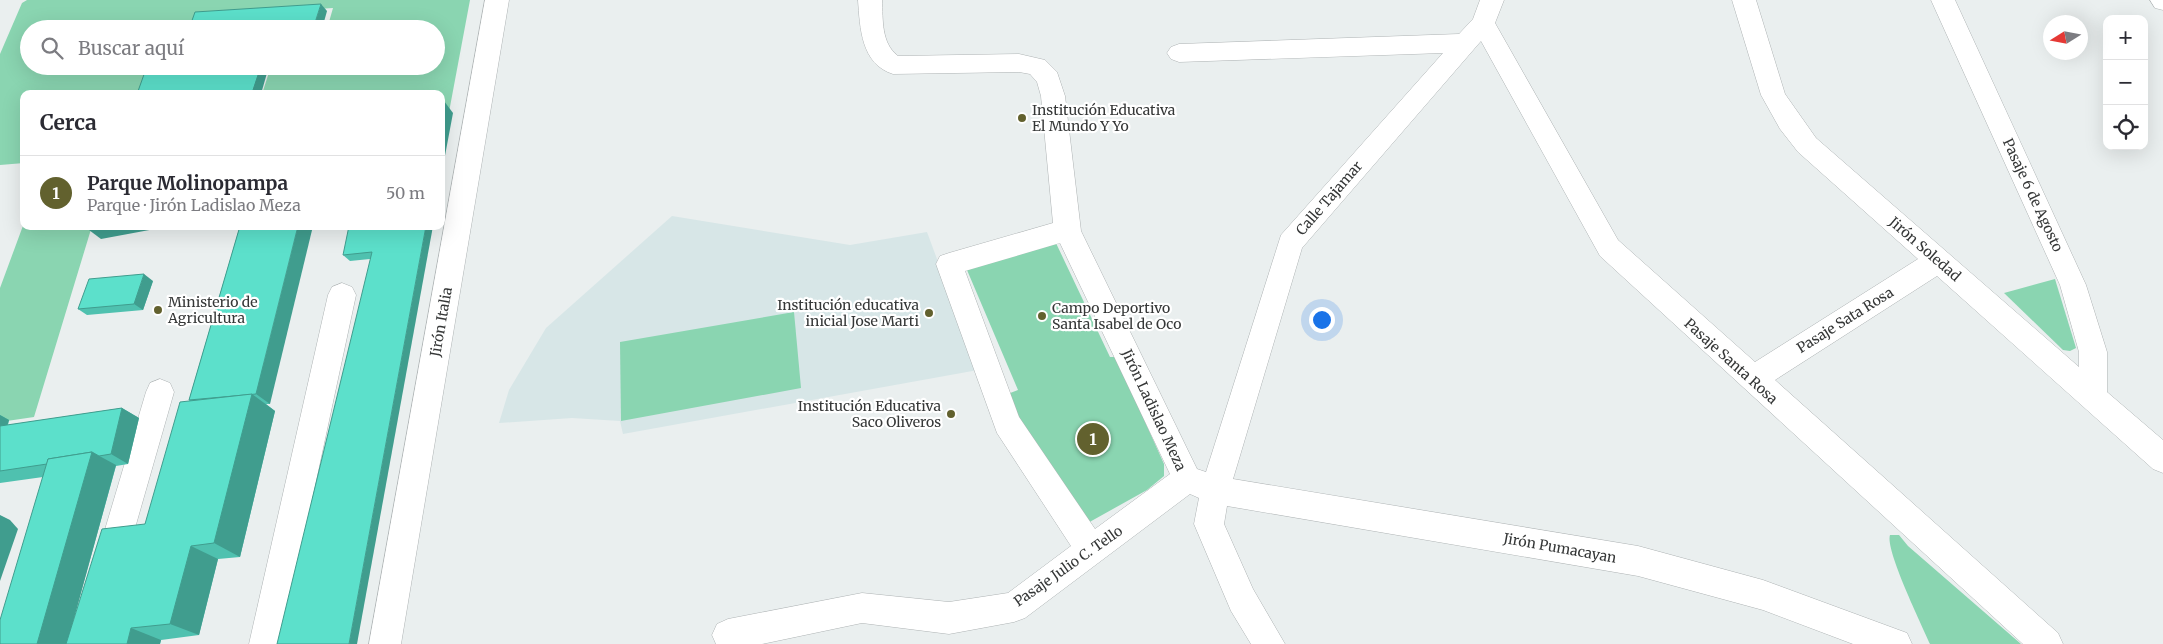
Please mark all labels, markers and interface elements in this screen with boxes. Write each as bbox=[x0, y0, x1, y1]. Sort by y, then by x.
north arrow bbox=[2043, 15, 2088, 60]
map controls bbox=[2103, 15, 2148, 150]
button: + bbox=[2103, 15, 2148, 60]
search box bbox=[20, 20, 445, 75]
icon: search bbox=[38, 34, 66, 62]
text: Buscar aquí bbox=[78, 36, 184, 60]
button: − bbox=[2103, 60, 2148, 105]
place label: Institución Educativa El Mundo Y Yo bbox=[1032, 101, 1176, 135]
button: locate bbox=[2103, 105, 2148, 150]
text: Cerca bbox=[40, 109, 97, 136]
marker: Institución Educativa El Mundo Y Yo bbox=[1016, 112, 1028, 124]
street label: Pasaje 6 de Agosto bbox=[1999, 135, 2067, 255]
street label: Calle Tajamar bbox=[1292, 157, 1366, 239]
text: Parque Molinopampa bbox=[87, 171, 288, 195]
text: 1 bbox=[52, 183, 60, 203]
text: 50 m bbox=[386, 183, 425, 203]
text: Parque · Jirón Ladislao Meza bbox=[87, 195, 301, 215]
street label: Jirón Soledad bbox=[1885, 212, 1965, 285]
street label: Pasaje Sata Rosa bbox=[1793, 283, 1897, 357]
street label: Jirón Italia bbox=[426, 285, 456, 359]
place label: Ministerio de Agricultura bbox=[167, 293, 258, 327]
place label: Institución educativa inicial Jose Marti bbox=[777, 296, 919, 330]
place label: Campo Deportivo Santa Isabel de Oco bbox=[1052, 299, 1181, 333]
marker: Ministerio de Agricultura bbox=[152, 304, 164, 316]
marker: Institución educativa inicial Jose Marti bbox=[923, 307, 935, 319]
your location bbox=[1309, 307, 1335, 333]
marker: Campo Deportivo Santa Isabel de Oco bbox=[1036, 310, 1048, 322]
street label: Pasaje Santa Rosa bbox=[1681, 314, 1782, 408]
street label: Jirón Ladislao Meza bbox=[1117, 345, 1190, 474]
place label: Institución Educativa Saco Oliveros bbox=[798, 397, 941, 431]
marker: Institución Educativa Saco Oliveros bbox=[945, 408, 957, 420]
pin: 1 bbox=[1077, 420, 1109, 458]
street label: Pasaje Julio C. Tello bbox=[1010, 522, 1126, 610]
street label: Jirón Pumacayan bbox=[1501, 529, 1618, 567]

